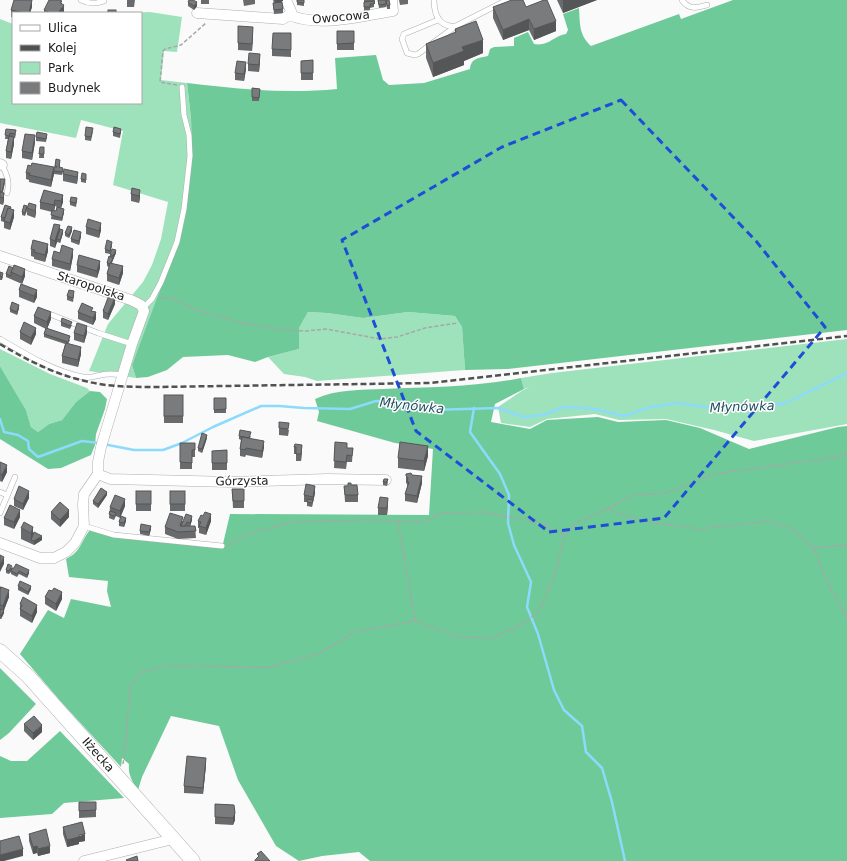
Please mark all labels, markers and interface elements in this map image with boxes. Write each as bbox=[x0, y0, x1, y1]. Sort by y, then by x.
street label: Owocowa bbox=[312, 8, 370, 26]
legend bbox=[12, 12, 142, 104]
text: Ulica bbox=[48, 21, 77, 35]
text: Kolej bbox=[48, 41, 77, 55]
text: Park bbox=[48, 61, 74, 75]
text: Budynek bbox=[48, 81, 101, 95]
street label: Staropolska bbox=[55, 268, 127, 304]
water label: Młynówka bbox=[379, 395, 445, 416]
water label: Młynówka bbox=[709, 398, 775, 415]
street label: Górzysta bbox=[215, 474, 269, 488]
street label: Iłżecka bbox=[79, 735, 117, 775]

